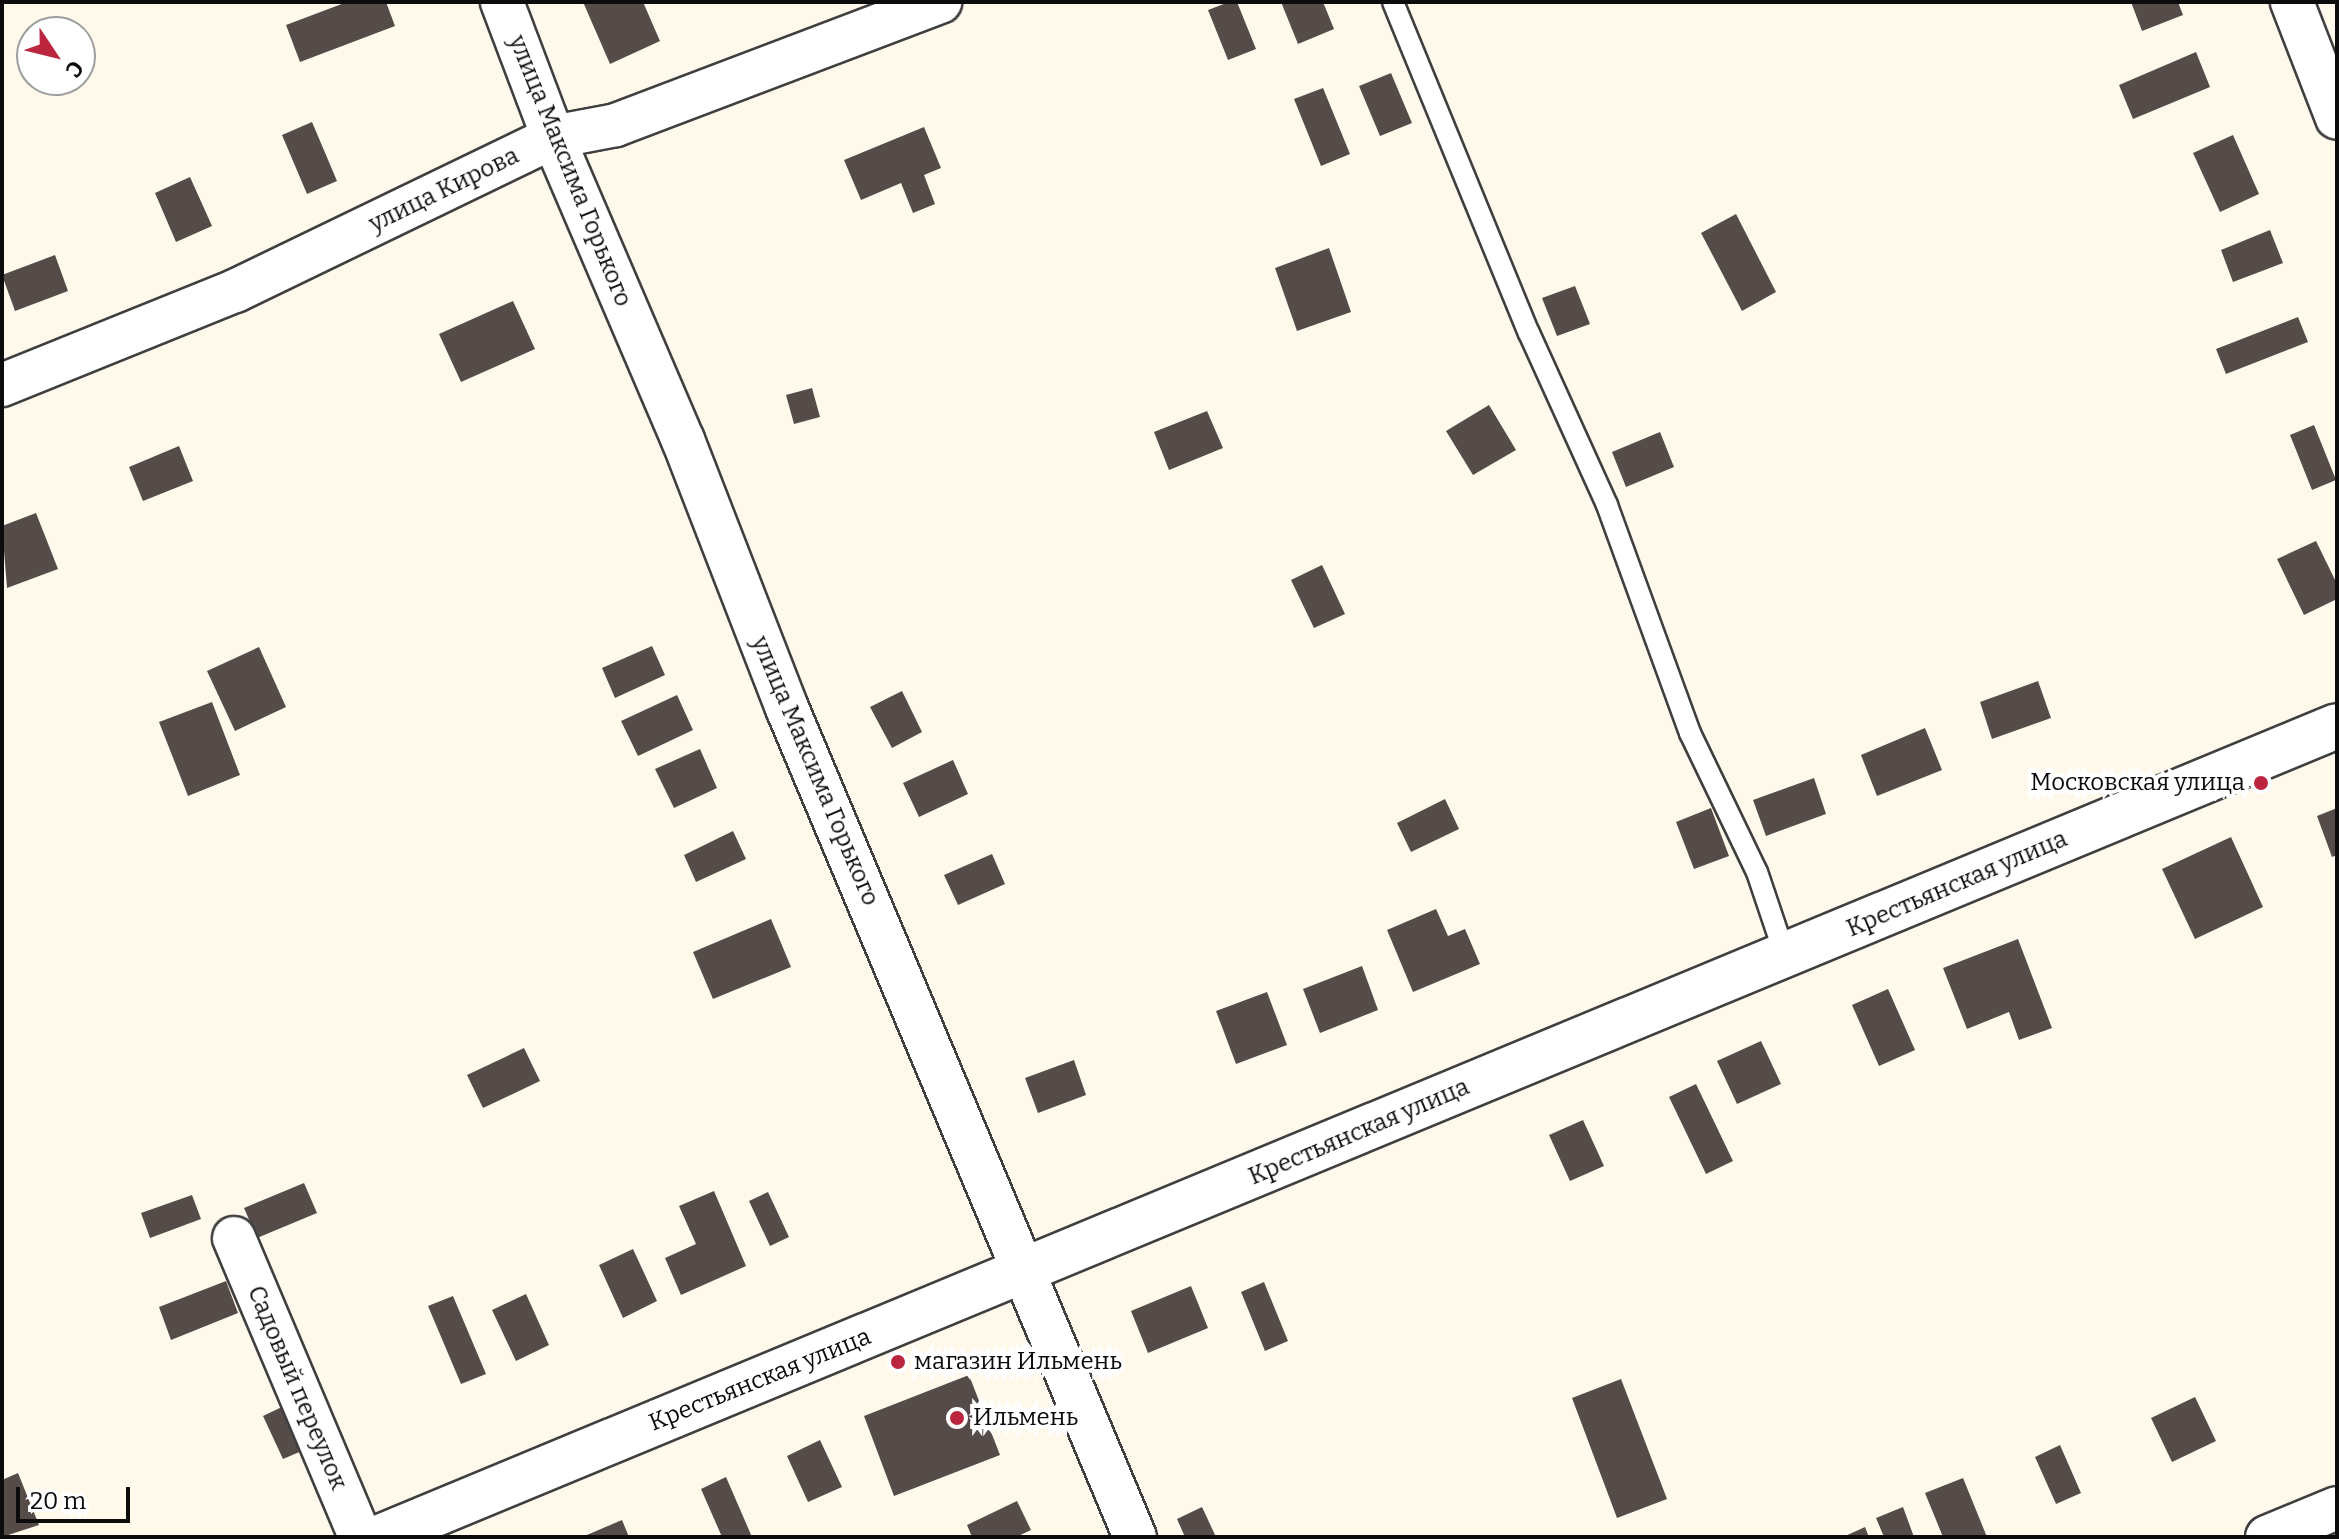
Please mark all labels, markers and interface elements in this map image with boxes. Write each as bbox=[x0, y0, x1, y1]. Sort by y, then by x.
north arrow bbox=[16, 16, 96, 96]
street label: улица Максима Горького bbox=[502, 31, 638, 311]
text: С bbox=[59, 55, 89, 82]
street label: улица Кирова bbox=[365, 141, 523, 239]
street label: улица Максима Горького bbox=[745, 632, 885, 910]
place label: Московская улица bbox=[2030, 769, 2245, 797]
marker: Московская улица bbox=[2252, 774, 2270, 792]
street label: Крестьянская улица bbox=[1842, 825, 2072, 943]
street label: Крестьянская улица bbox=[1244, 1073, 1474, 1191]
street label: Садовый переулок bbox=[241, 1282, 353, 1494]
street label: Крестьянская улица bbox=[645, 1322, 875, 1438]
place label: магазин Ильмень bbox=[914, 1348, 1122, 1376]
marker: магазин Ильмень bbox=[889, 1353, 907, 1371]
place label: Ильмень bbox=[973, 1404, 1078, 1432]
marker: Ильмень bbox=[948, 1409, 966, 1427]
scale bar bbox=[20, 1471, 134, 1521]
text: 20 m bbox=[30, 1487, 86, 1515]

